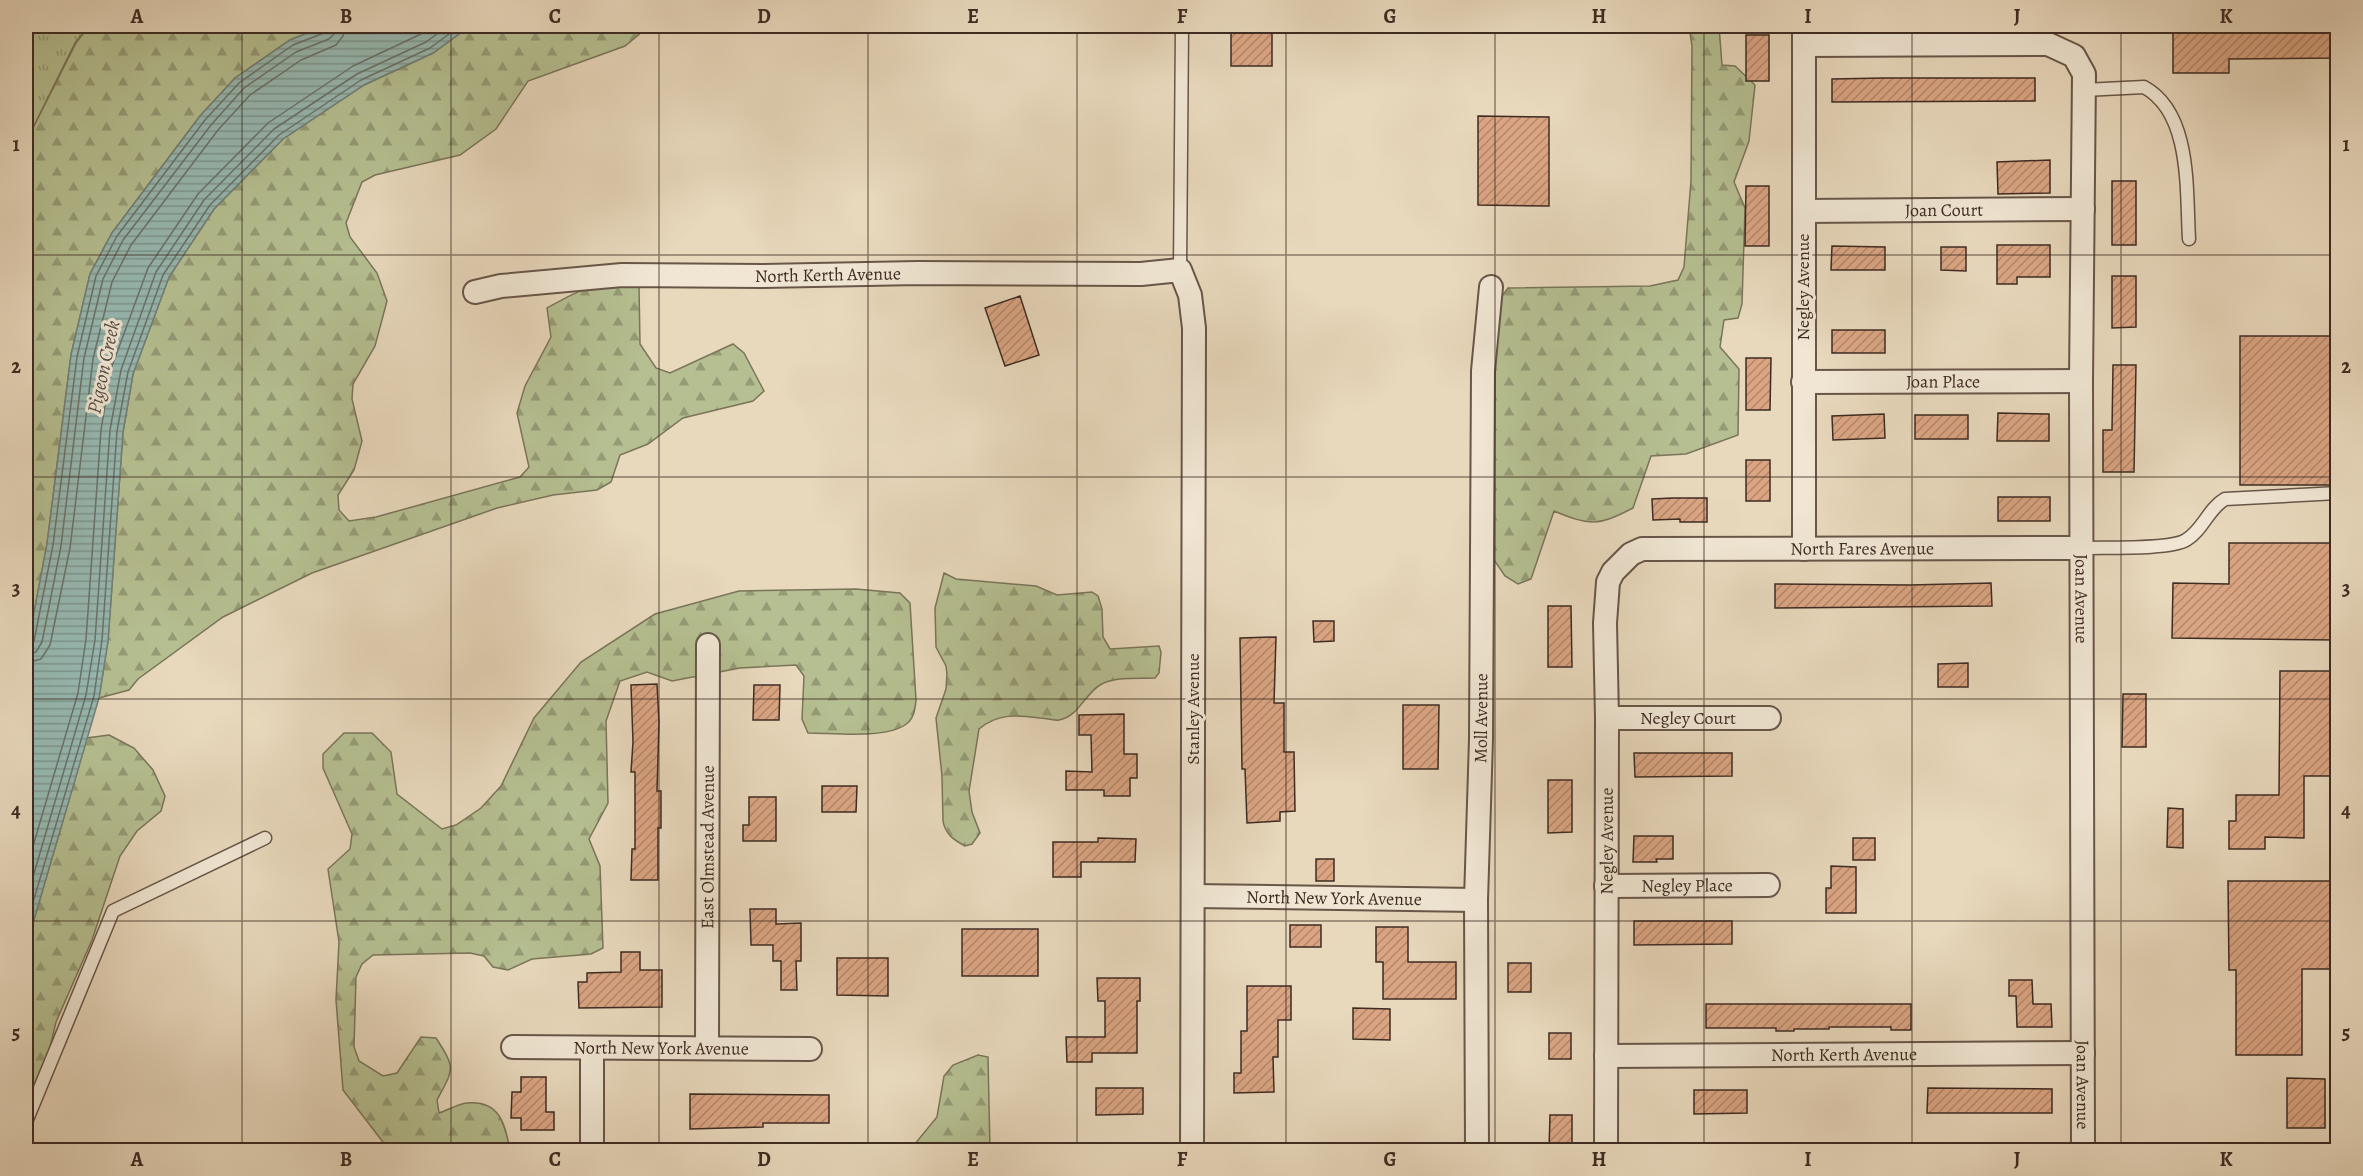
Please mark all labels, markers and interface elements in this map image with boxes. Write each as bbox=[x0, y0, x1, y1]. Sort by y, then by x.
text: A bbox=[130, 3, 144, 30]
text: B bbox=[340, 3, 352, 30]
text: C bbox=[549, 3, 561, 30]
text: D bbox=[757, 3, 771, 30]
text: E bbox=[967, 3, 979, 30]
text: F bbox=[1177, 3, 1188, 30]
text: G bbox=[1383, 3, 1397, 30]
text: H bbox=[1592, 3, 1607, 30]
text: I bbox=[1804, 3, 1812, 30]
text: J bbox=[2014, 3, 2021, 30]
text: K bbox=[2219, 3, 2233, 30]
text: 1 bbox=[12, 131, 20, 158]
text: 1 bbox=[2342, 131, 2350, 158]
street label: Joan Court bbox=[1905, 198, 1983, 222]
street label: Negley Avenue bbox=[1791, 233, 1815, 341]
street label: North Kerth Avenue bbox=[755, 261, 901, 288]
water label: Pigeon Creek bbox=[80, 318, 127, 416]
text: 2 bbox=[11, 353, 21, 380]
text: 2 bbox=[2341, 353, 2351, 380]
street label: Joan Place bbox=[1906, 369, 1980, 394]
street label: North Fares Avenue bbox=[1790, 536, 1934, 561]
street label: Joan Avenue bbox=[2069, 554, 2094, 644]
text: 3 bbox=[12, 575, 20, 602]
text: 3 bbox=[2342, 575, 2350, 602]
street label: Stanley Avenue bbox=[1181, 653, 1205, 765]
street label: Moll Avenue bbox=[1468, 673, 1493, 763]
street label: Negley Court bbox=[1640, 706, 1736, 730]
street label: East Olmstead Avenue bbox=[695, 765, 720, 929]
street label: Negley Avenue bbox=[1595, 787, 1619, 895]
text: 4 bbox=[11, 797, 21, 824]
text: 4 bbox=[2341, 797, 2351, 824]
street label: Negley Place bbox=[1641, 873, 1733, 898]
street label: North New York Avenue bbox=[1246, 885, 1422, 911]
text: 5 bbox=[12, 1019, 20, 1046]
text: 5 bbox=[2342, 1019, 2350, 1046]
street label: North New York Avenue bbox=[573, 1035, 749, 1061]
street label: Joan Avenue bbox=[2071, 1040, 2095, 1130]
street label: North Kerth Avenue bbox=[1771, 1042, 1917, 1067]
text: A bbox=[130, 1146, 144, 1173]
text: B bbox=[340, 1146, 352, 1173]
text: C bbox=[549, 1146, 561, 1173]
text: D bbox=[757, 1146, 771, 1173]
text: E bbox=[967, 1146, 979, 1173]
text: F bbox=[1177, 1146, 1188, 1173]
text: G bbox=[1383, 1146, 1397, 1173]
text: H bbox=[1592, 1146, 1607, 1173]
text: I bbox=[1804, 1146, 1812, 1173]
text: J bbox=[2014, 1146, 2021, 1173]
text: K bbox=[2219, 1146, 2233, 1173]

